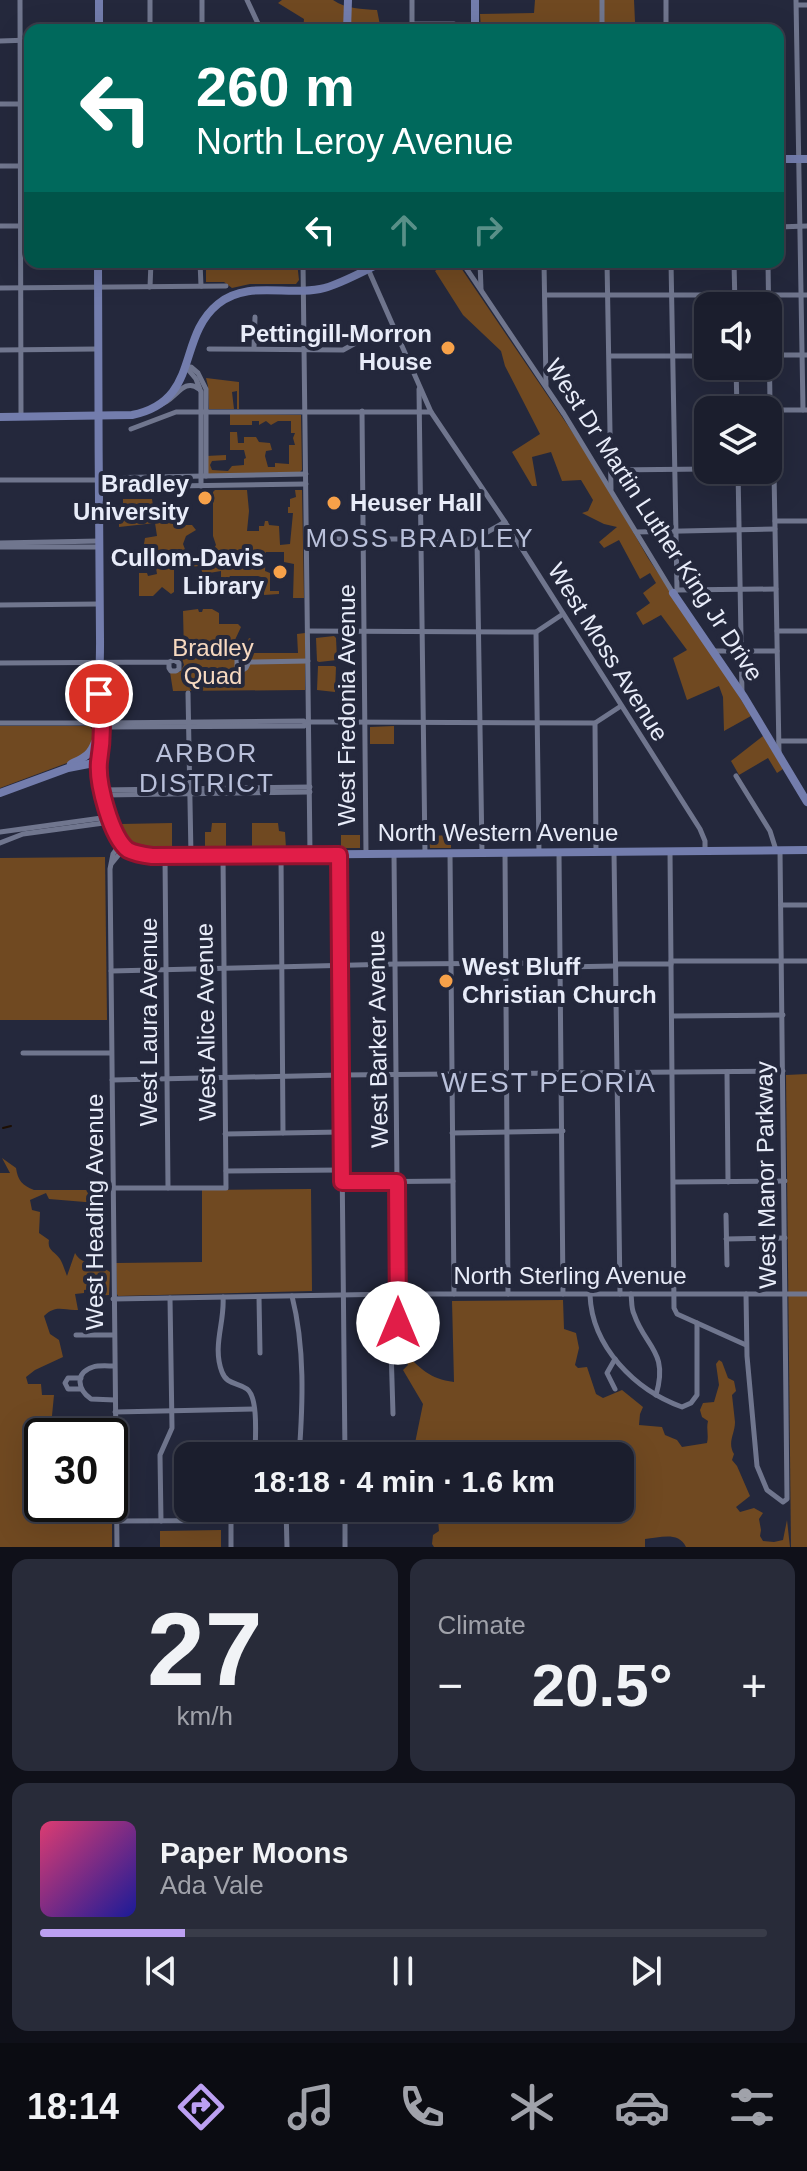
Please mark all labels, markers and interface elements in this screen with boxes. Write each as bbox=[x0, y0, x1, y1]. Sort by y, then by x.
text: 260 m bbox=[196, 55, 355, 118]
icon: left bbox=[64, 56, 168, 160]
text: North Leroy Avenue bbox=[196, 121, 514, 162]
icon: left bbox=[298, 208, 342, 252]
icon: ahead bbox=[382, 208, 426, 252]
icon: right bbox=[466, 208, 510, 252]
map controls bbox=[694, 292, 782, 484]
button: sound bbox=[694, 292, 782, 380]
place label: Pettingill-Morron House bbox=[240, 320, 432, 375]
marker: Pettingill-Morron House bbox=[439, 339, 457, 357]
street label: West Dr Martin Luther King Jr Drive bbox=[540, 354, 769, 686]
button: layers bbox=[694, 396, 782, 484]
place label: Bradley University bbox=[73, 470, 190, 525]
marker: Bradley University bbox=[196, 489, 214, 507]
place label: Heuser Hall bbox=[350, 489, 482, 516]
marker: Heuser Hall bbox=[325, 494, 343, 512]
district label: MOSS BRADLEY bbox=[305, 523, 535, 553]
place label: Cullom-Davis Library bbox=[111, 544, 265, 599]
street label: West Moss Avenue bbox=[543, 558, 674, 746]
marker: Cullom-Davis Library bbox=[271, 563, 289, 581]
street label: West Fredonia Avenue bbox=[333, 584, 360, 826]
park label: Bradley Quad bbox=[172, 634, 254, 689]
pin bbox=[65, 660, 133, 728]
icon: arrive bbox=[77, 672, 121, 716]
district label: ARBOR DISTRICT bbox=[139, 738, 275, 798]
street label: North Western Avenue bbox=[378, 819, 618, 846]
street label: West Laura Avenue bbox=[135, 918, 162, 1126]
street label: West Alice Avenue bbox=[190, 923, 221, 1121]
street label: West Barker Avenue bbox=[362, 930, 393, 1148]
place label: West Bluff Christian Church bbox=[462, 953, 657, 1008]
marker: West Bluff Christian Church bbox=[437, 972, 455, 990]
street label: West Manor Parkway bbox=[750, 1061, 781, 1289]
district label: WEST PEORIA bbox=[441, 1067, 657, 1098]
street label: West Heading Avenue bbox=[81, 1094, 108, 1330]
street label: North Sterling Avenue bbox=[453, 1262, 687, 1289]
position arrow bbox=[356, 1281, 440, 1365]
speed limit sign: 30 bbox=[24, 1418, 128, 1522]
text: 18:18 · 4 min · 1.6 km bbox=[253, 1465, 555, 1498]
text: 27 bbox=[147, 1591, 263, 1707]
text: Climate bbox=[438, 1610, 526, 1640]
text: 20.5° bbox=[532, 1652, 673, 1719]
text: − bbox=[438, 1661, 463, 1710]
text: + bbox=[741, 1661, 767, 1710]
text: km/h bbox=[177, 1701, 233, 1731]
text: Paper Moons bbox=[160, 1836, 348, 1869]
text: Ada Vale bbox=[160, 1870, 264, 1900]
icon: previous bbox=[139, 1949, 183, 1993]
icon: pause bbox=[381, 1949, 425, 1993]
icon: next bbox=[624, 1949, 668, 1993]
icon: directions bbox=[173, 2079, 229, 2135]
icon: music bbox=[283, 2079, 339, 2135]
icon: phone bbox=[394, 2079, 450, 2135]
icon: climate bbox=[504, 2079, 560, 2135]
icon: car bbox=[614, 2079, 670, 2135]
icon: filters bbox=[724, 2079, 780, 2135]
text: 18:14 bbox=[27, 2086, 119, 2127]

